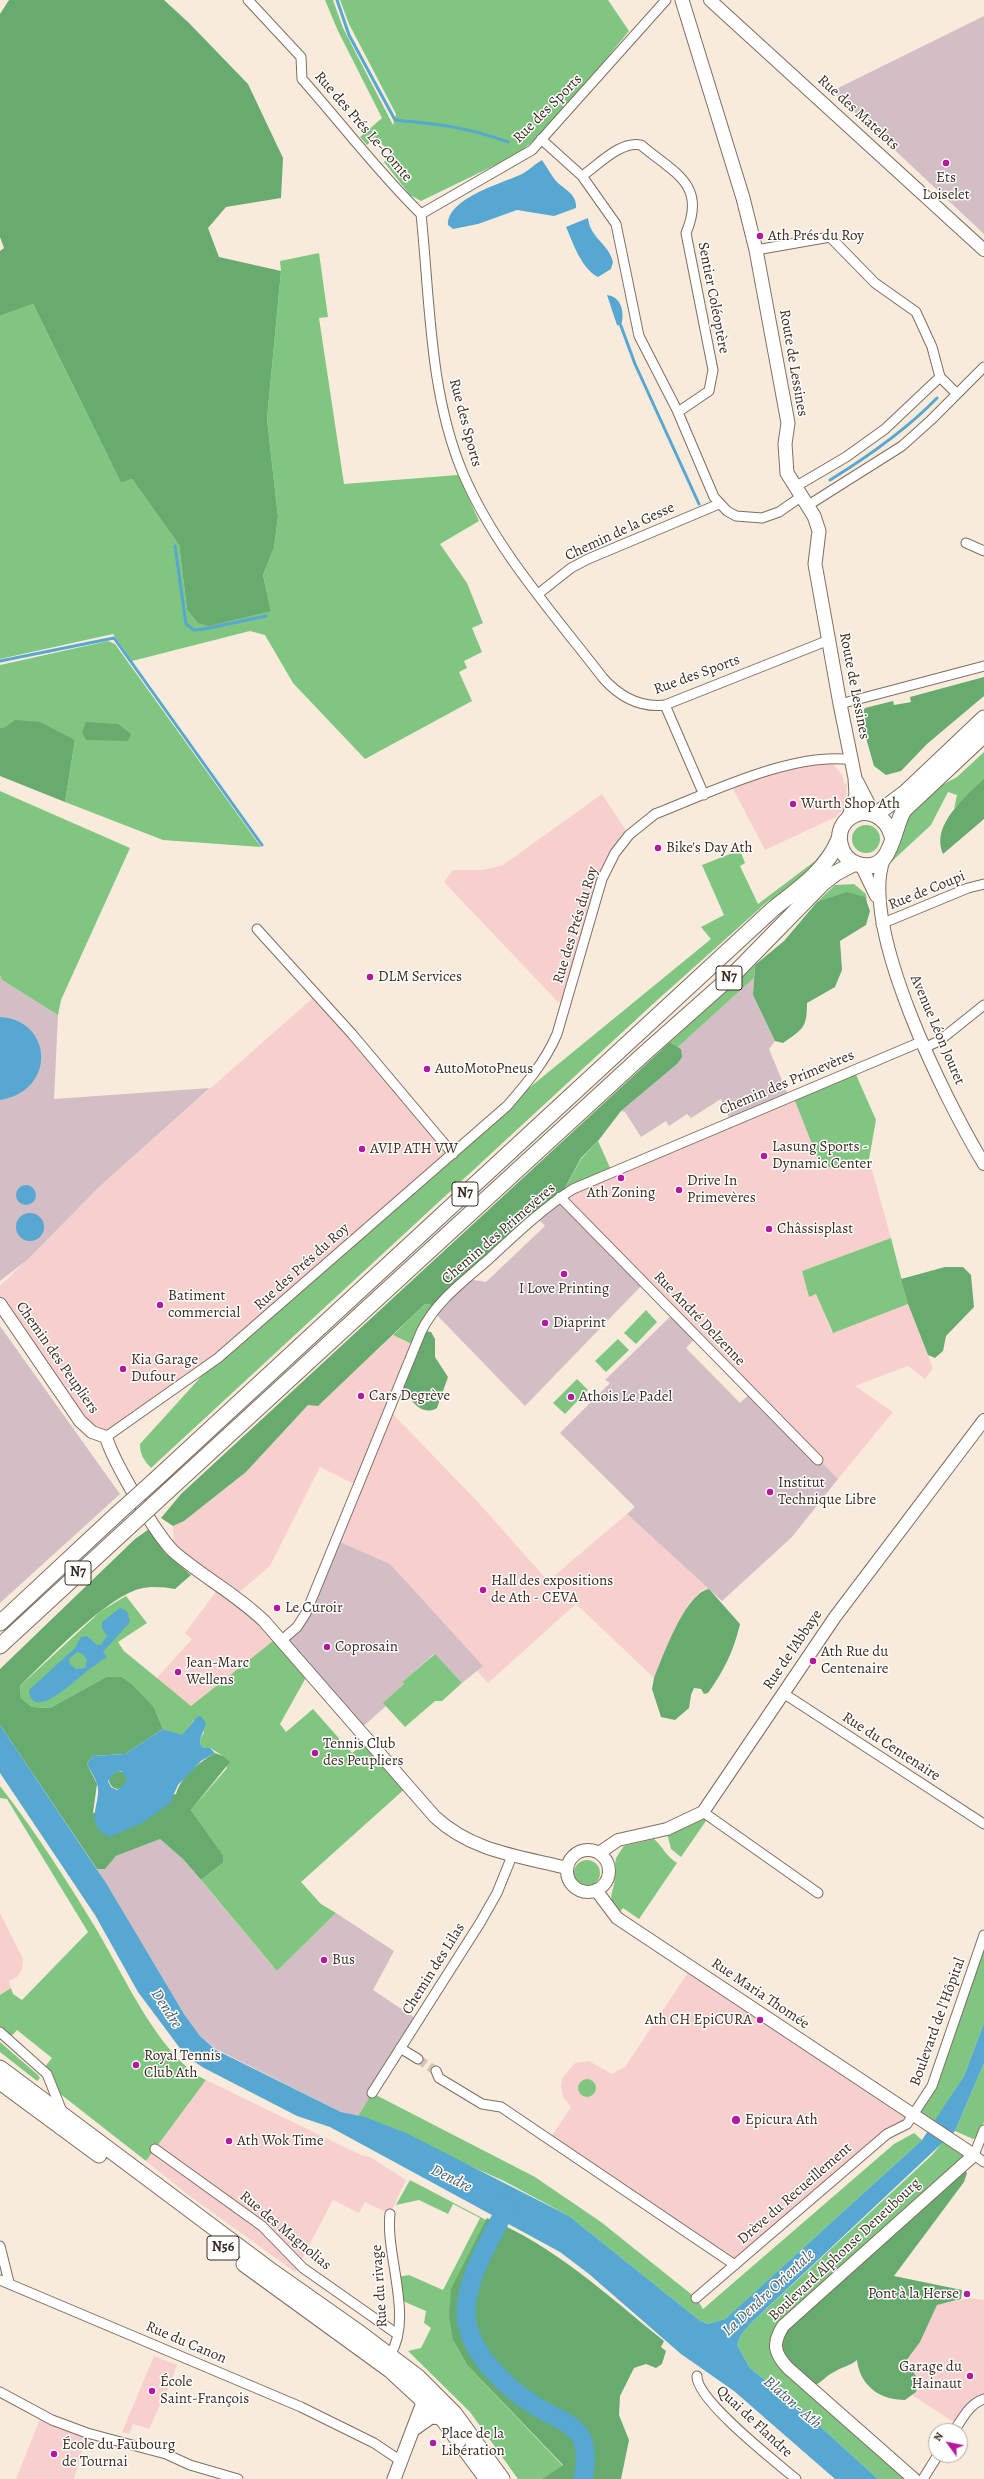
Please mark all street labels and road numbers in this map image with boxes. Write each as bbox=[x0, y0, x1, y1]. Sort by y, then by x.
street label: Rue des Prés Le-Comte bbox=[310, 68, 416, 186]
street label: Rue des Sports bbox=[510, 71, 586, 147]
street label: Rue des Matelots bbox=[813, 72, 903, 154]
street label: Sentier Coléoptère bbox=[693, 241, 733, 355]
street label: Route de Lessines bbox=[775, 308, 811, 418]
street label: Rue des Sports bbox=[445, 377, 485, 469]
street label: Chemin de la Gesse bbox=[562, 499, 678, 565]
street label: Route de Lessines bbox=[835, 631, 873, 741]
street label: Rue des Sports bbox=[651, 651, 743, 699]
street label: Rue des Prés du Roy bbox=[550, 864, 602, 986]
street label: Rue de Coupi bbox=[886, 867, 968, 915]
road number: N7 bbox=[716, 966, 742, 990]
street label: Avenue Léon Jouret bbox=[906, 972, 968, 1088]
street label: Chemin des Primevères bbox=[717, 1046, 857, 1120]
street label: Chemin des Primevères bbox=[439, 1180, 559, 1288]
road number: N7 bbox=[452, 1182, 478, 1206]
street label: Rue des Prés du Roy bbox=[251, 1220, 353, 1314]
street label: Rue André Delzenne bbox=[649, 1268, 749, 1370]
street label: Chemin des Peupliers bbox=[12, 1299, 102, 1417]
road number: N7 bbox=[65, 1561, 91, 1585]
street label: Rue de l'Abbaye bbox=[760, 1607, 826, 1693]
street label: Rue du Centenaire bbox=[839, 1709, 943, 1785]
street label: Chemin des Lilas bbox=[399, 1920, 469, 2018]
street label: Rue Maria Thomée bbox=[708, 1955, 812, 2033]
street label: Boulevard de l'Hôpital bbox=[906, 1955, 970, 2089]
street label: Drève du Recueillement bbox=[734, 2140, 856, 2248]
street label: Boulevard Alphonse Deneubourg bbox=[765, 2175, 925, 2325]
street label: Rue des Magnolias bbox=[236, 2187, 334, 2275]
road number: N56 bbox=[207, 2236, 239, 2260]
street label: Rue du rivage bbox=[368, 2244, 392, 2328]
street label: Rue du Canon bbox=[143, 2318, 229, 2368]
street label: Quai de Flandre bbox=[712, 2382, 796, 2462]

